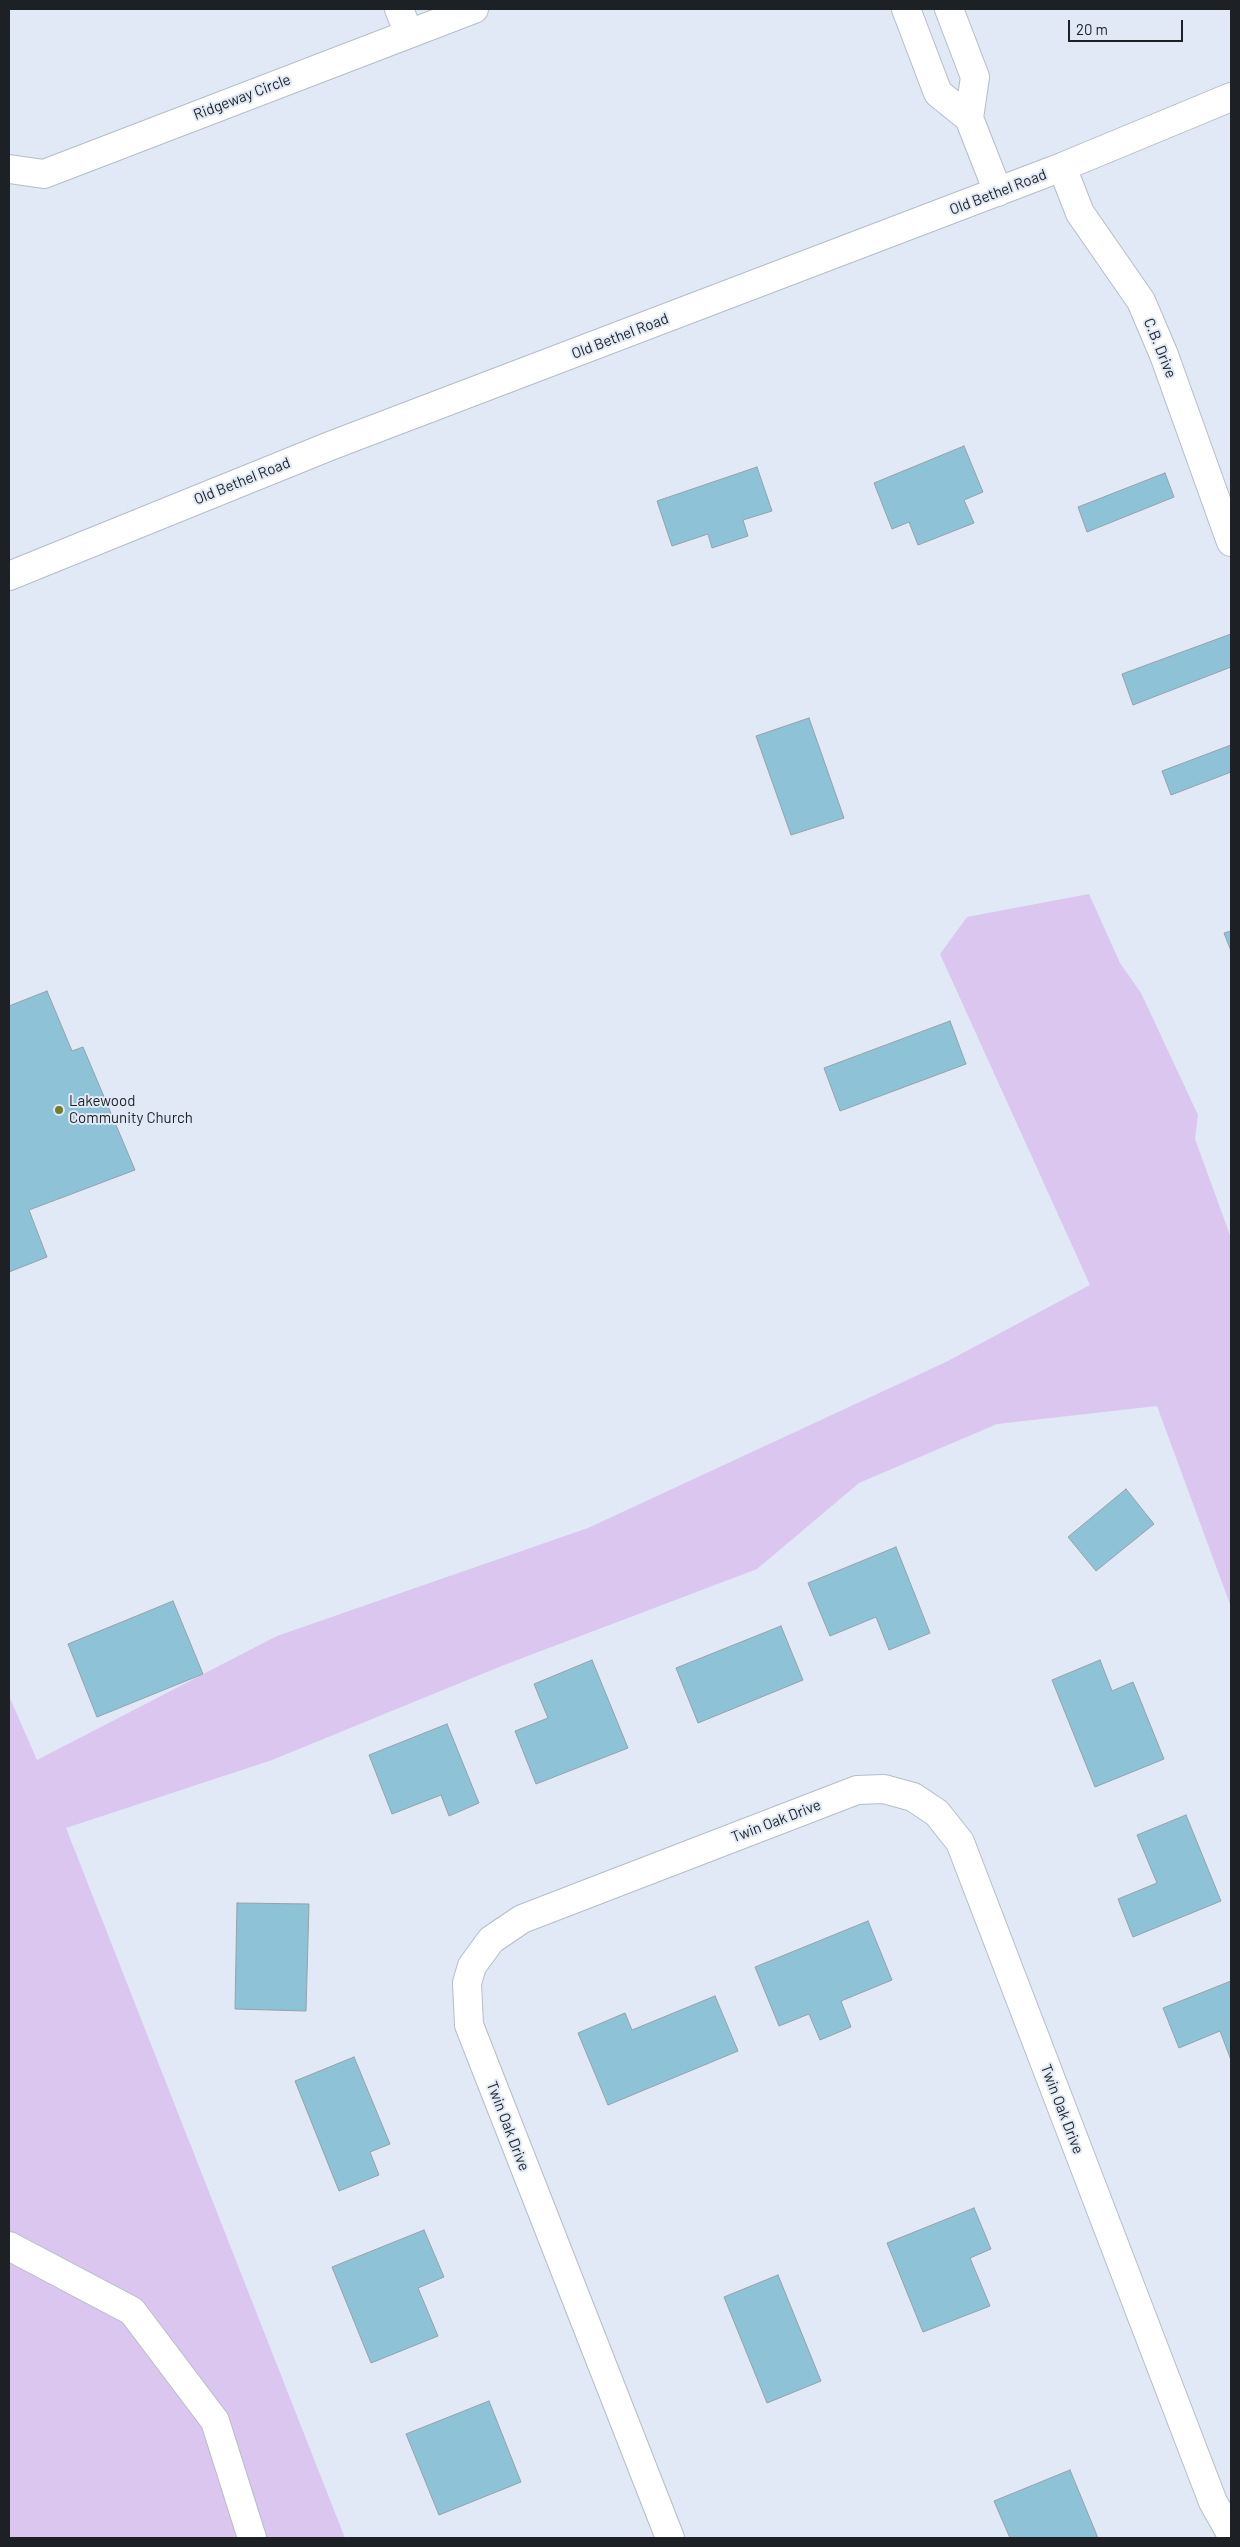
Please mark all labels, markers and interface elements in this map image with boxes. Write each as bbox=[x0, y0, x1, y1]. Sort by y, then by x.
scale bar bbox=[1070, 10, 1185, 42]
text: 20 m bbox=[1076, 20, 1108, 38]
street label: Ridgeway Circle bbox=[191, 70, 293, 124]
street label: Old Bethel Road bbox=[947, 165, 1049, 219]
street label: Old Bethel Road bbox=[569, 309, 671, 363]
street label: C.B. Drive bbox=[1140, 315, 1180, 381]
street label: Old Bethel Road bbox=[191, 453, 293, 509]
place label: Lakewood Community Church bbox=[69, 1092, 193, 1127]
marker: Lakewood Community Church bbox=[53, 1104, 65, 1116]
street label: Twin Oak Drive bbox=[729, 1796, 823, 1846]
street label: Twin Oak Drive bbox=[1037, 2062, 1087, 2156]
street label: Twin Oak Drive bbox=[483, 2079, 533, 2173]

